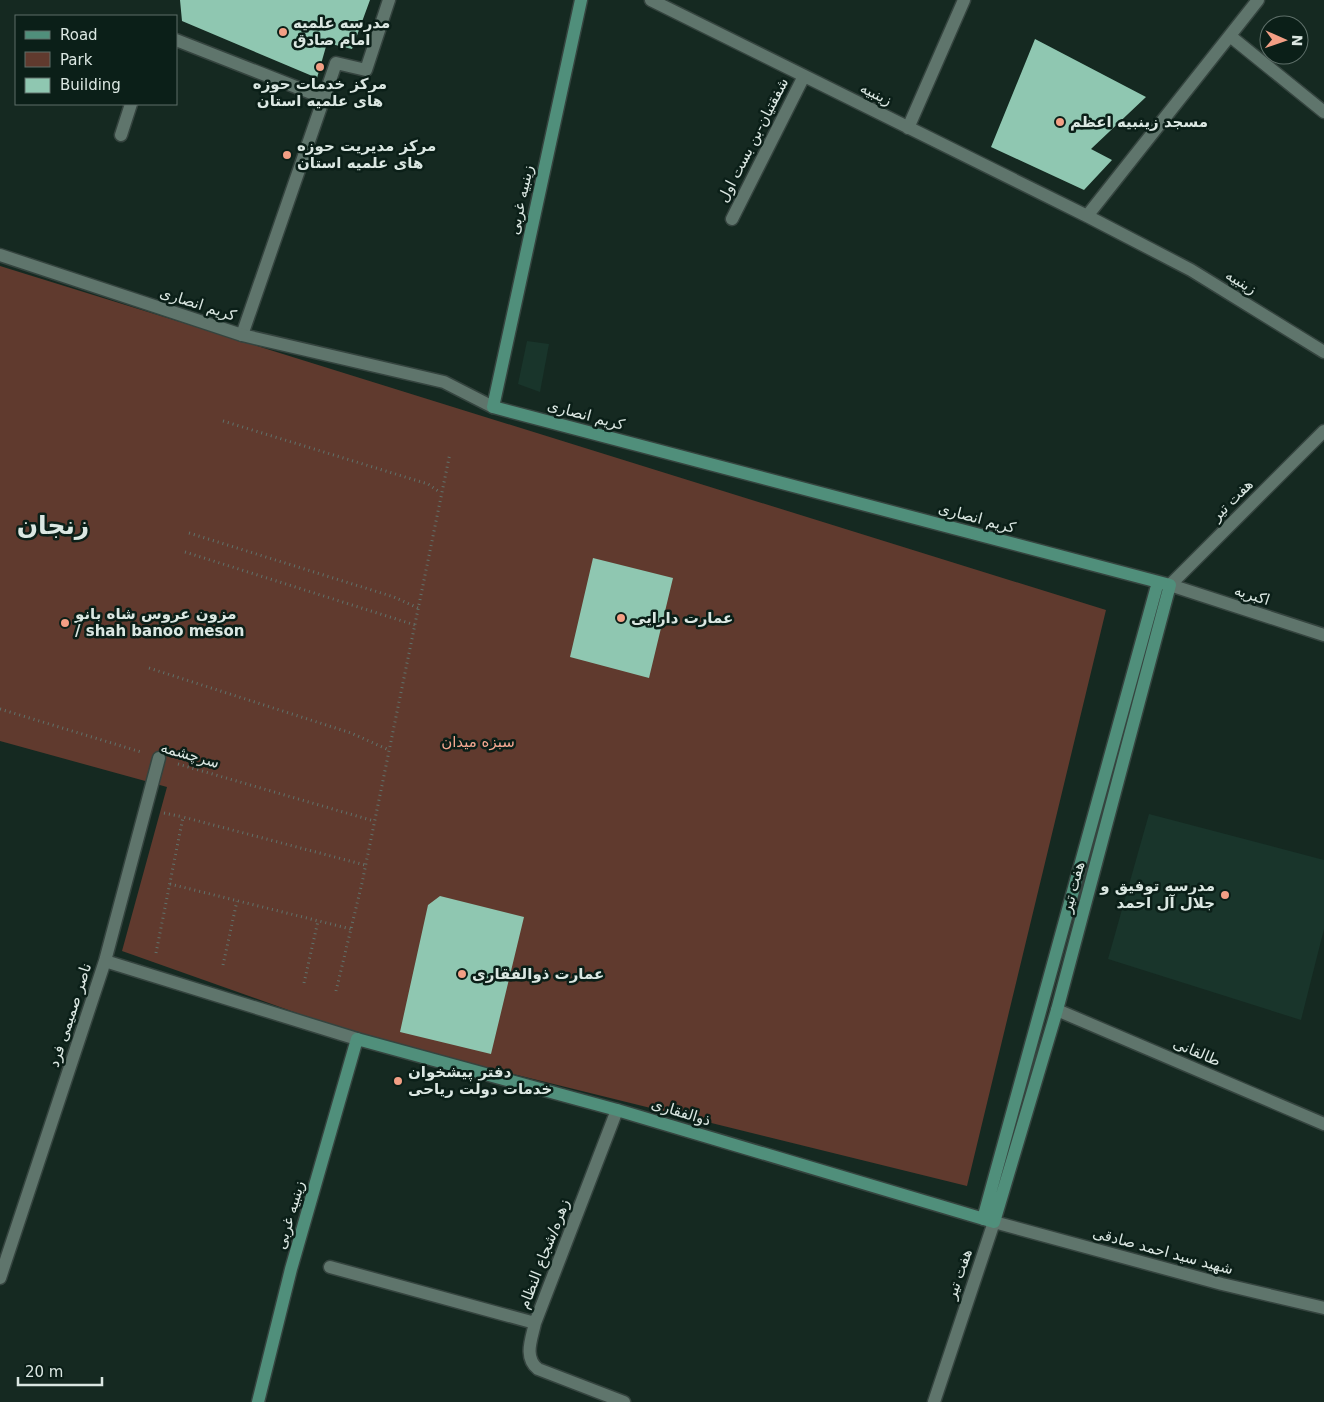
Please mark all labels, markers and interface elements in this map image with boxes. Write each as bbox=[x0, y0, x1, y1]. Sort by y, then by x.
place label: مدرسه علمیه امام صادق bbox=[293, 14, 390, 49]
legend bbox=[15, 15, 178, 105]
north arrow bbox=[1259, 15, 1309, 65]
text: Road bbox=[60, 26, 98, 44]
marker: مدرسه علمیه امام صادق bbox=[277, 26, 289, 38]
text: N bbox=[1289, 34, 1305, 47]
text: Park bbox=[60, 51, 93, 69]
marker: مرکز خدمات حوزه های علمیه استان bbox=[314, 61, 326, 73]
place label: مرکز خدمات حوزه های علمیه استان bbox=[253, 75, 387, 110]
street label: شفقتیان-بن بست اول bbox=[714, 75, 792, 205]
text: Building bbox=[60, 76, 121, 94]
street label: زینبیه bbox=[857, 79, 895, 109]
place label: مسجد زینبیه اعظم bbox=[1070, 113, 1208, 131]
marker: مسجد زینبیه اعظم bbox=[1054, 116, 1066, 128]
place label: مرکز مدیریت حوزه های علمیه استان bbox=[297, 137, 436, 172]
marker: مرکز مدیریت حوزه های علمیه استان bbox=[281, 149, 293, 161]
street label: زینبیه غربی bbox=[505, 164, 537, 236]
street label: زینبیه bbox=[1222, 266, 1260, 298]
street label: کریم انصاری bbox=[158, 283, 239, 325]
street label: کریم انصاری bbox=[545, 396, 627, 434]
street label: هفت تیر bbox=[1207, 475, 1257, 525]
street label: کریم انصاری bbox=[936, 499, 1018, 537]
district label: زنجان bbox=[17, 511, 89, 540]
street label: اکبریه bbox=[1232, 581, 1272, 609]
place label: مزون عروس شاه بانو / shah banoo meson bbox=[74, 605, 244, 640]
place label: عمارت دارایی bbox=[631, 609, 733, 627]
marker: عمارت دارایی bbox=[615, 612, 627, 624]
marker: مزون عروس شاه بانو / shah banoo meson bbox=[59, 617, 71, 629]
park label: سبزه میدان bbox=[441, 733, 515, 751]
street label: سرچشمه bbox=[159, 738, 221, 772]
street label: هفت تیر bbox=[1057, 859, 1088, 915]
place label: مدرسه توفیق و جلال آل احمد bbox=[1099, 877, 1215, 912]
marker: مدرسه توفیق و جلال آل احمد bbox=[1219, 889, 1231, 901]
street label: ناصر صمیمی فرد bbox=[45, 961, 95, 1069]
place label: عمارت ذوالفقاری bbox=[472, 965, 604, 983]
marker: عمارت ذوالفقاری bbox=[456, 968, 468, 980]
street label: طالقانی bbox=[1171, 1034, 1223, 1070]
place label: دفتر پیشخوان خدمات دولت ریاحی bbox=[408, 1063, 552, 1098]
marker: دفتر پیشخوان خدمات دولت ریاحی bbox=[392, 1075, 404, 1087]
street label: ذوالفقاری bbox=[649, 1094, 713, 1130]
street label: زینبیه غربی bbox=[272, 1179, 308, 1251]
street label: زهره/شجاع النظام bbox=[515, 1196, 573, 1312]
street label: شهید سید احمد صادقی bbox=[1091, 1224, 1235, 1278]
street label: هفت تیر bbox=[942, 1246, 976, 1302]
scale bar bbox=[18, 1354, 101, 1386]
text: 20 m bbox=[25, 1363, 63, 1381]

